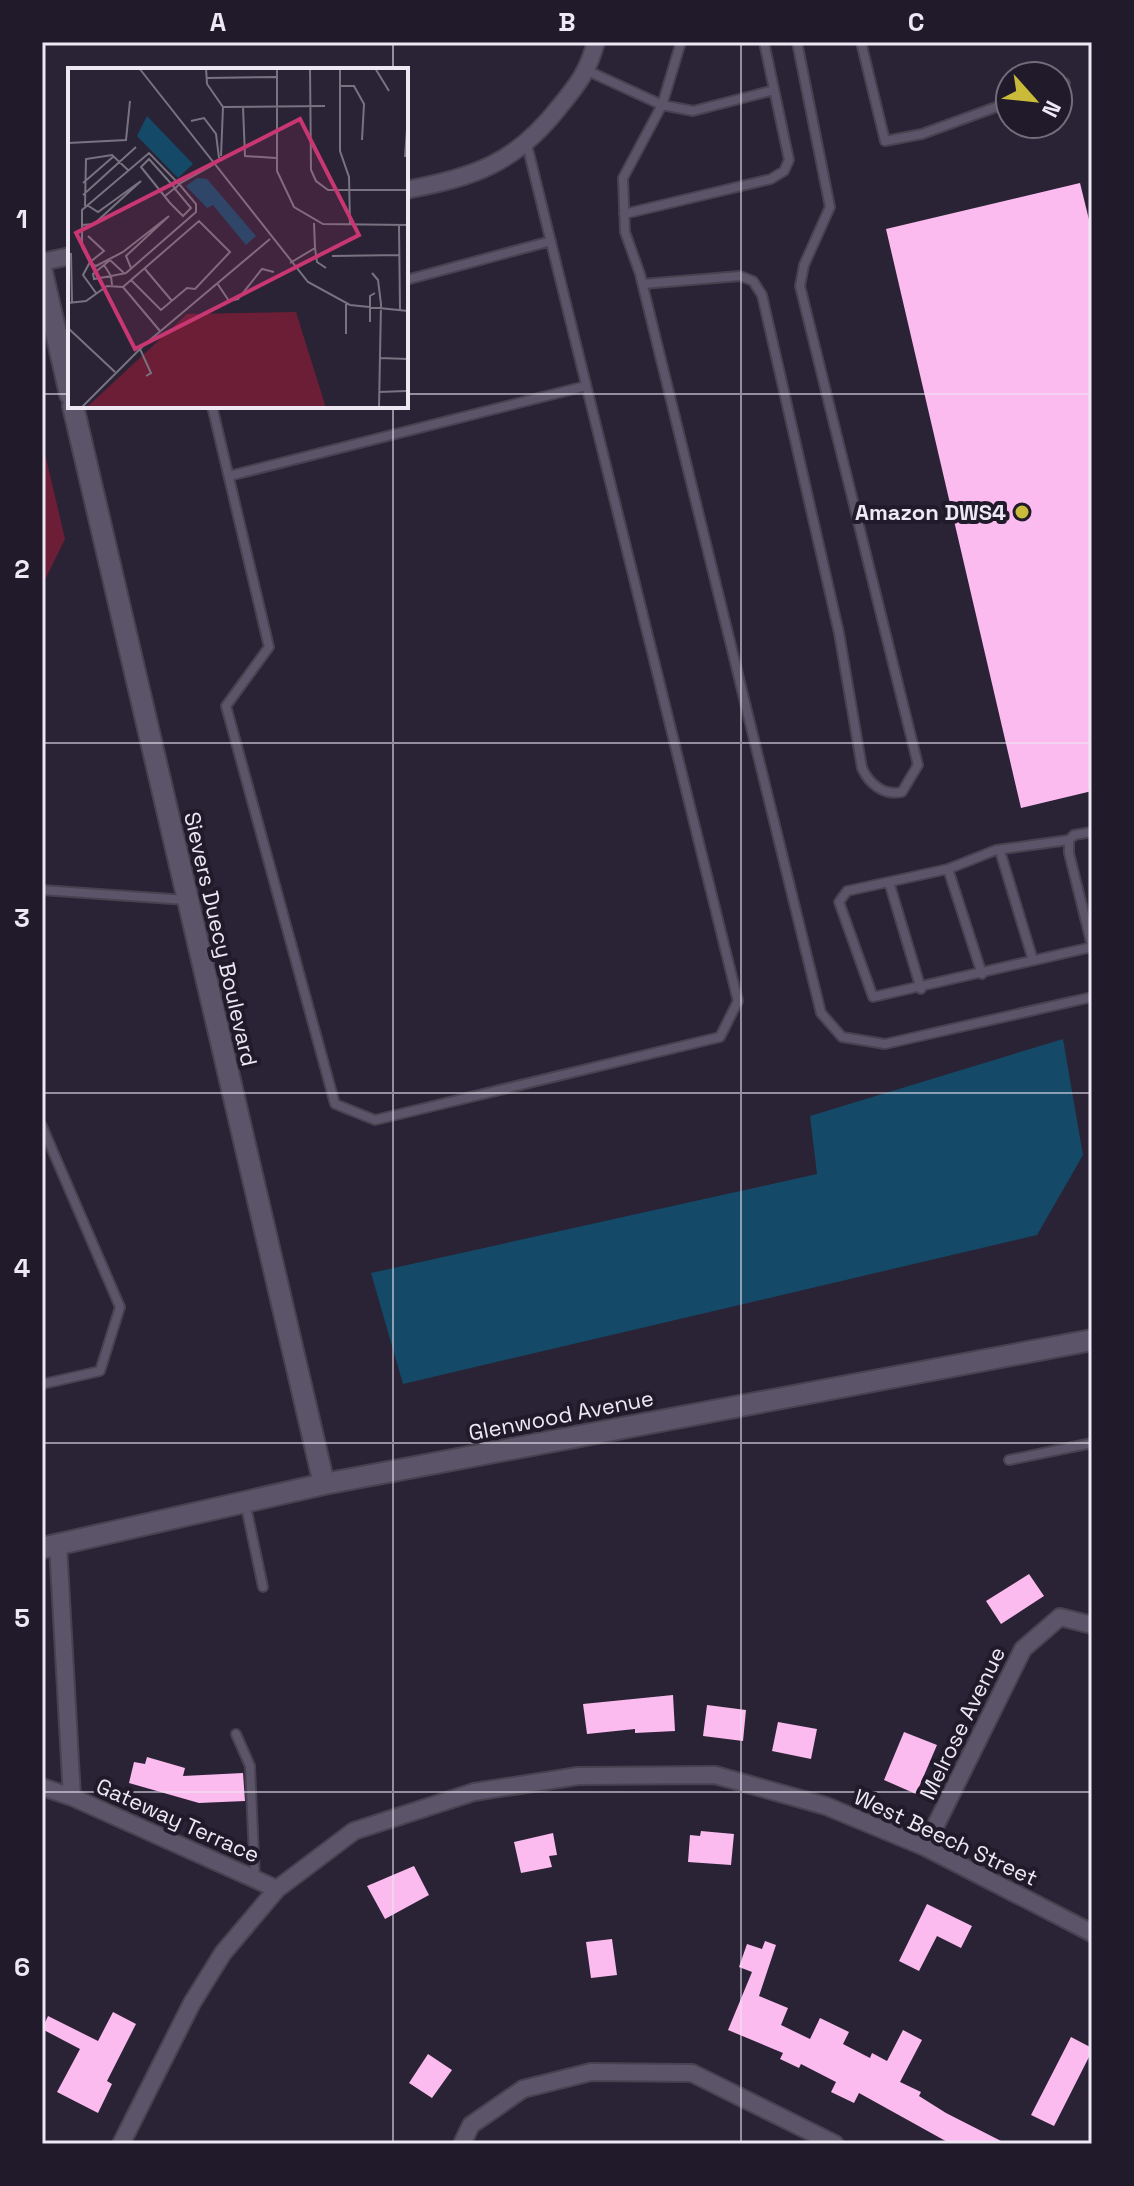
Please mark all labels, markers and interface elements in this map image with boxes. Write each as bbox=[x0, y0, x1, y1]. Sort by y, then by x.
text: A bbox=[210, 5, 227, 39]
text: B bbox=[558, 5, 576, 39]
text: C bbox=[908, 5, 924, 39]
north arrow bbox=[994, 60, 1074, 140]
inset map bbox=[68, 68, 408, 408]
text: N bbox=[1036, 96, 1068, 122]
text: 1 bbox=[16, 202, 28, 236]
place label: Amazon DWS4 bbox=[855, 498, 1006, 526]
marker: Amazon DWS4 bbox=[1013, 503, 1031, 521]
text: 2 bbox=[14, 552, 30, 586]
street label: Sievers Duecy Boulevard bbox=[178, 809, 264, 1069]
text: 3 bbox=[14, 901, 30, 935]
text: 4 bbox=[14, 1251, 30, 1285]
street label: Glenwood Avenue bbox=[466, 1383, 656, 1447]
text: 5 bbox=[14, 1601, 30, 1635]
street label: Melrose Avenue bbox=[913, 1642, 1011, 1804]
street label: Gateway Terrace bbox=[92, 1771, 264, 1869]
street label: West Beech Street bbox=[850, 1782, 1042, 1892]
text: 6 bbox=[14, 1950, 30, 1984]

